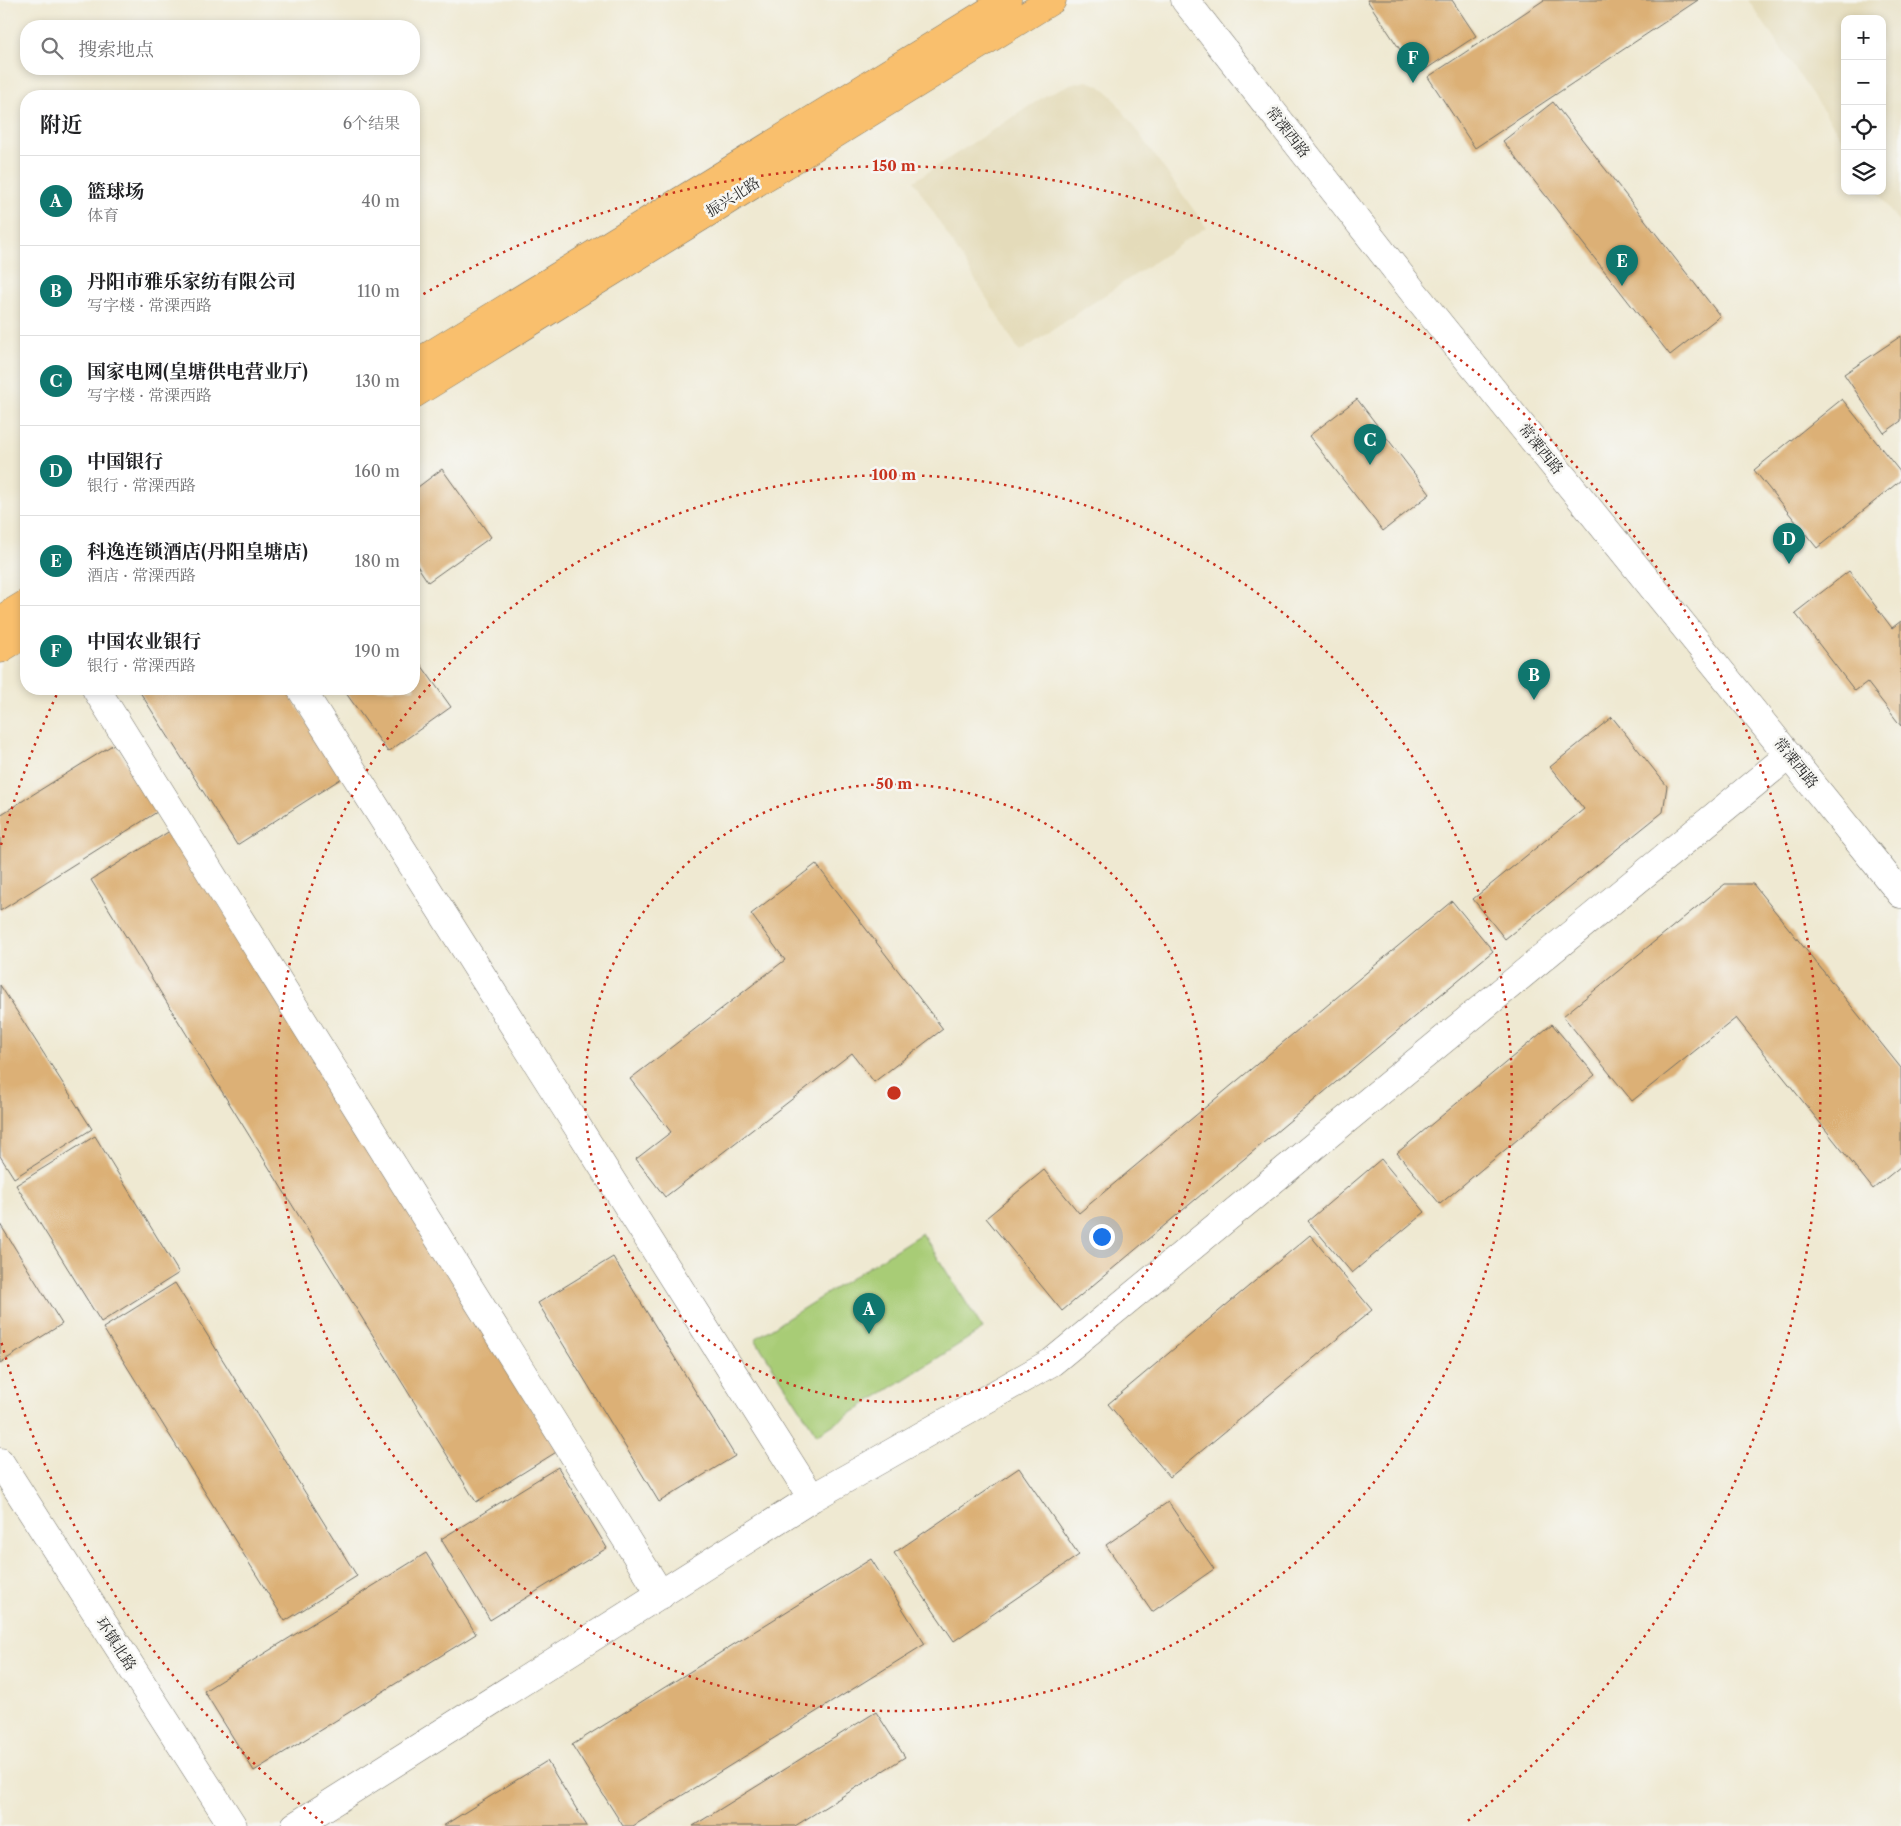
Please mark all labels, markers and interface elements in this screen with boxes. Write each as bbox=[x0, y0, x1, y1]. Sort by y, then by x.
map controls bbox=[1841, 15, 1886, 195]
button: + bbox=[1841, 15, 1886, 60]
search box bbox=[20, 20, 420, 75]
icon: search bbox=[38, 34, 66, 62]
text: 搜索地点 bbox=[78, 38, 154, 61]
pin: F bbox=[1397, 42, 1429, 83]
button: − bbox=[1841, 60, 1886, 105]
street label: 常溧西路 bbox=[1262, 102, 1314, 161]
button: locate bbox=[1841, 105, 1886, 150]
text: 附近 bbox=[40, 112, 82, 137]
text: 6个结果 bbox=[343, 113, 400, 133]
button: layers bbox=[1841, 150, 1886, 195]
text: 150 m bbox=[872, 156, 916, 175]
street label: 振兴北路 bbox=[702, 173, 763, 221]
text: 篮球场 bbox=[87, 180, 144, 203]
text: A bbox=[50, 191, 62, 211]
text: 40 m bbox=[361, 191, 400, 211]
text: 体育 bbox=[87, 205, 119, 225]
pin: E bbox=[1606, 245, 1638, 286]
text: 丹阳市雅乐家纺有限公司 bbox=[87, 270, 296, 293]
text: B bbox=[50, 281, 62, 301]
text: 110 m bbox=[357, 281, 400, 301]
text: 写字楼 · 常溧西路 bbox=[87, 295, 212, 315]
text: 国家电网(皇塘供电营业厅) bbox=[87, 360, 308, 383]
text: C bbox=[50, 371, 62, 391]
text: 130 m bbox=[355, 371, 400, 391]
text: 写字楼 · 常溧西路 bbox=[87, 385, 212, 405]
street label: 常溧西路 bbox=[1515, 419, 1568, 478]
pin: C bbox=[1354, 424, 1386, 465]
text: 中国银行 bbox=[87, 450, 163, 473]
text: D bbox=[49, 461, 63, 481]
text: 160 m bbox=[355, 461, 400, 481]
text: 100 m bbox=[872, 465, 916, 484]
text: 银行 · 常溧西路 bbox=[87, 475, 196, 495]
pin: D bbox=[1773, 523, 1805, 564]
text: 科逸连锁酒店(丹阳皇塘店) bbox=[87, 540, 308, 563]
text: E bbox=[50, 551, 62, 571]
text: 180 m bbox=[354, 551, 400, 571]
text: 酒店 · 常溧西路 bbox=[87, 565, 196, 585]
text: 中国农业银行 bbox=[87, 630, 201, 653]
text: F bbox=[51, 641, 61, 661]
text: 190 m bbox=[355, 641, 400, 661]
text: 银行 · 常溧西路 bbox=[87, 655, 196, 675]
pin: B bbox=[1518, 659, 1550, 700]
street label: 常溧西路 bbox=[1770, 733, 1823, 792]
text: 50 m bbox=[876, 774, 912, 793]
centre of rings bbox=[885, 1084, 903, 1102]
your location bbox=[1089, 1224, 1115, 1250]
pin: A bbox=[853, 1293, 885, 1334]
street label: 环镇北路 bbox=[92, 1613, 141, 1674]

